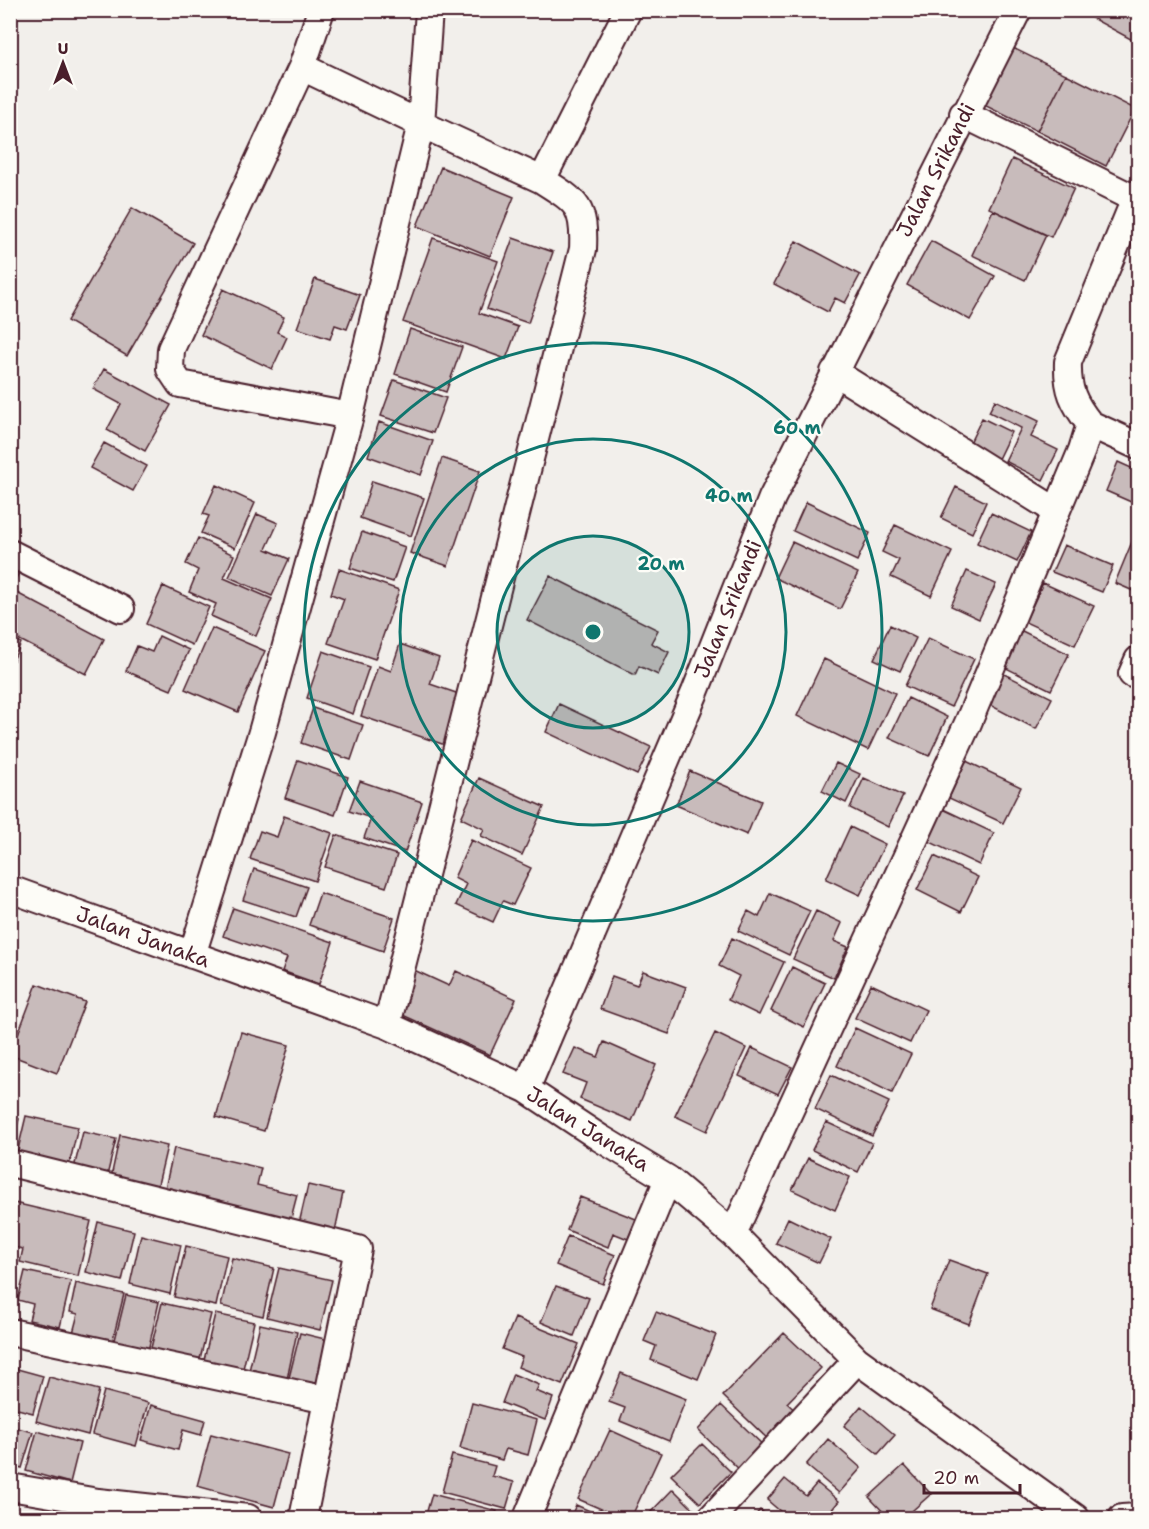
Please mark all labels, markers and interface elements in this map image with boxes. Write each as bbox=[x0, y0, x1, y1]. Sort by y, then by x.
north arrow bbox=[33, 33, 93, 93]
text: U bbox=[58, 38, 69, 59]
street label: Jalan Srikandi bbox=[890, 98, 982, 242]
text: 60 m bbox=[773, 416, 821, 440]
text: 40 m bbox=[705, 484, 753, 508]
street label: Jalan Srikandi bbox=[687, 536, 769, 682]
text: 20 m bbox=[637, 552, 685, 576]
centre of rings bbox=[583, 622, 603, 642]
street label: Jalan Janaka bbox=[72, 900, 214, 974]
street label: Jalan Janaka bbox=[521, 1080, 655, 1178]
scale bar bbox=[924, 1457, 1020, 1495]
text: 20 m bbox=[933, 1466, 979, 1490]

